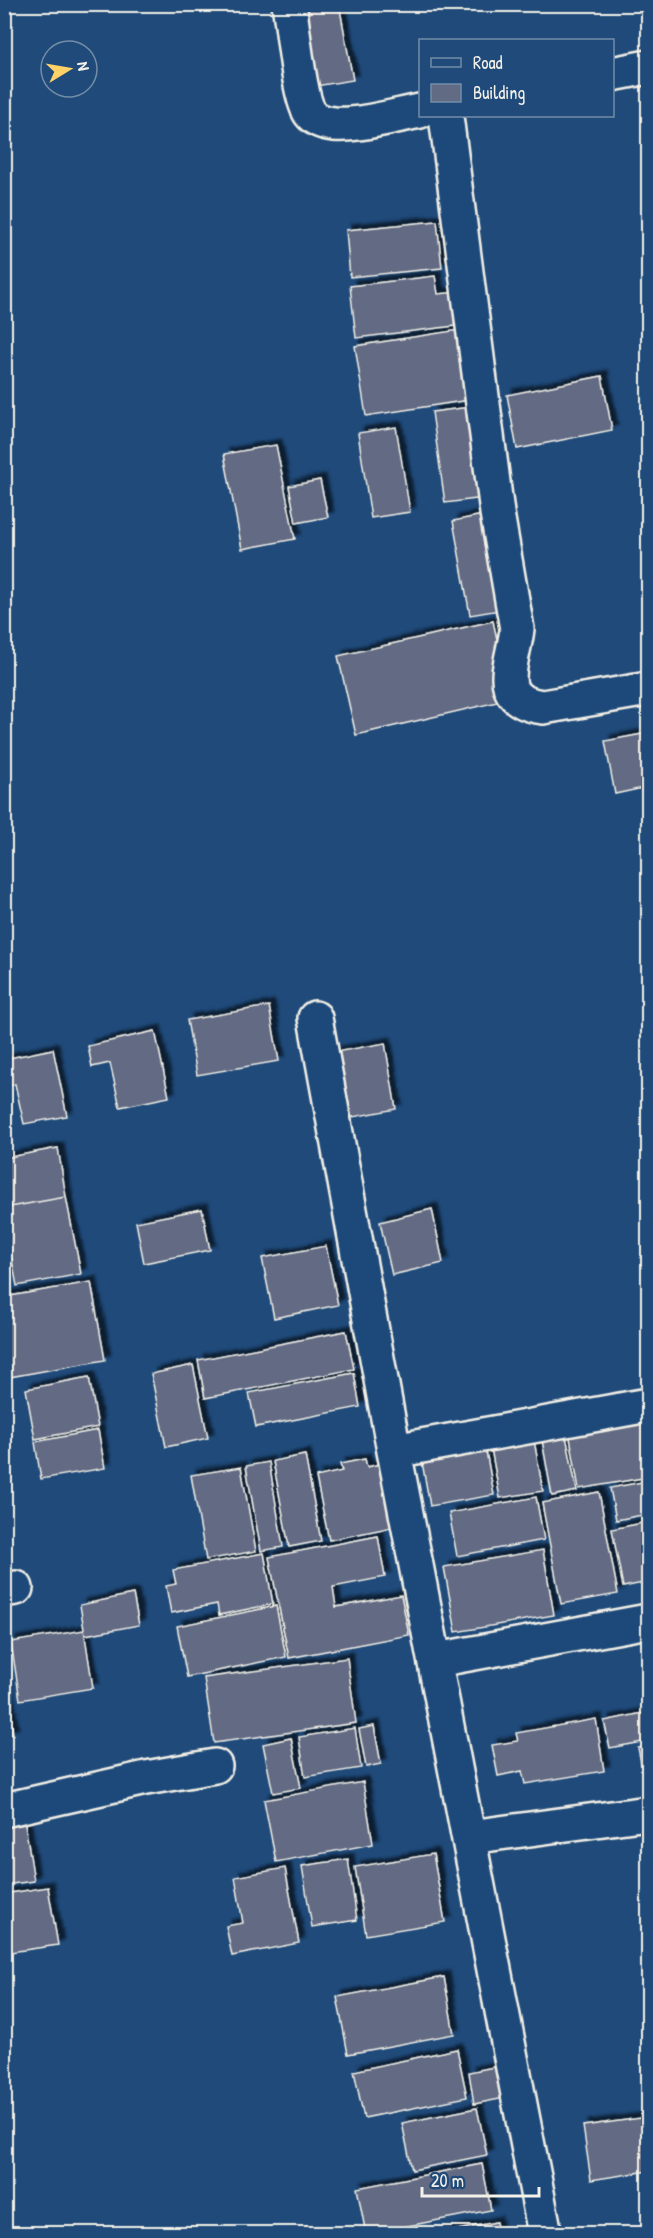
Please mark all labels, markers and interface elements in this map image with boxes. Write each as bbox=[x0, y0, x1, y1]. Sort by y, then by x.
north arrow bbox=[39, 39, 99, 99]
legend bbox=[419, 39, 614, 117]
text: Road bbox=[473, 50, 503, 75]
text: N bbox=[72, 60, 95, 73]
text: Building bbox=[473, 80, 525, 105]
scale bar bbox=[422, 2160, 539, 2198]
text: 20 m bbox=[431, 2168, 464, 2193]

